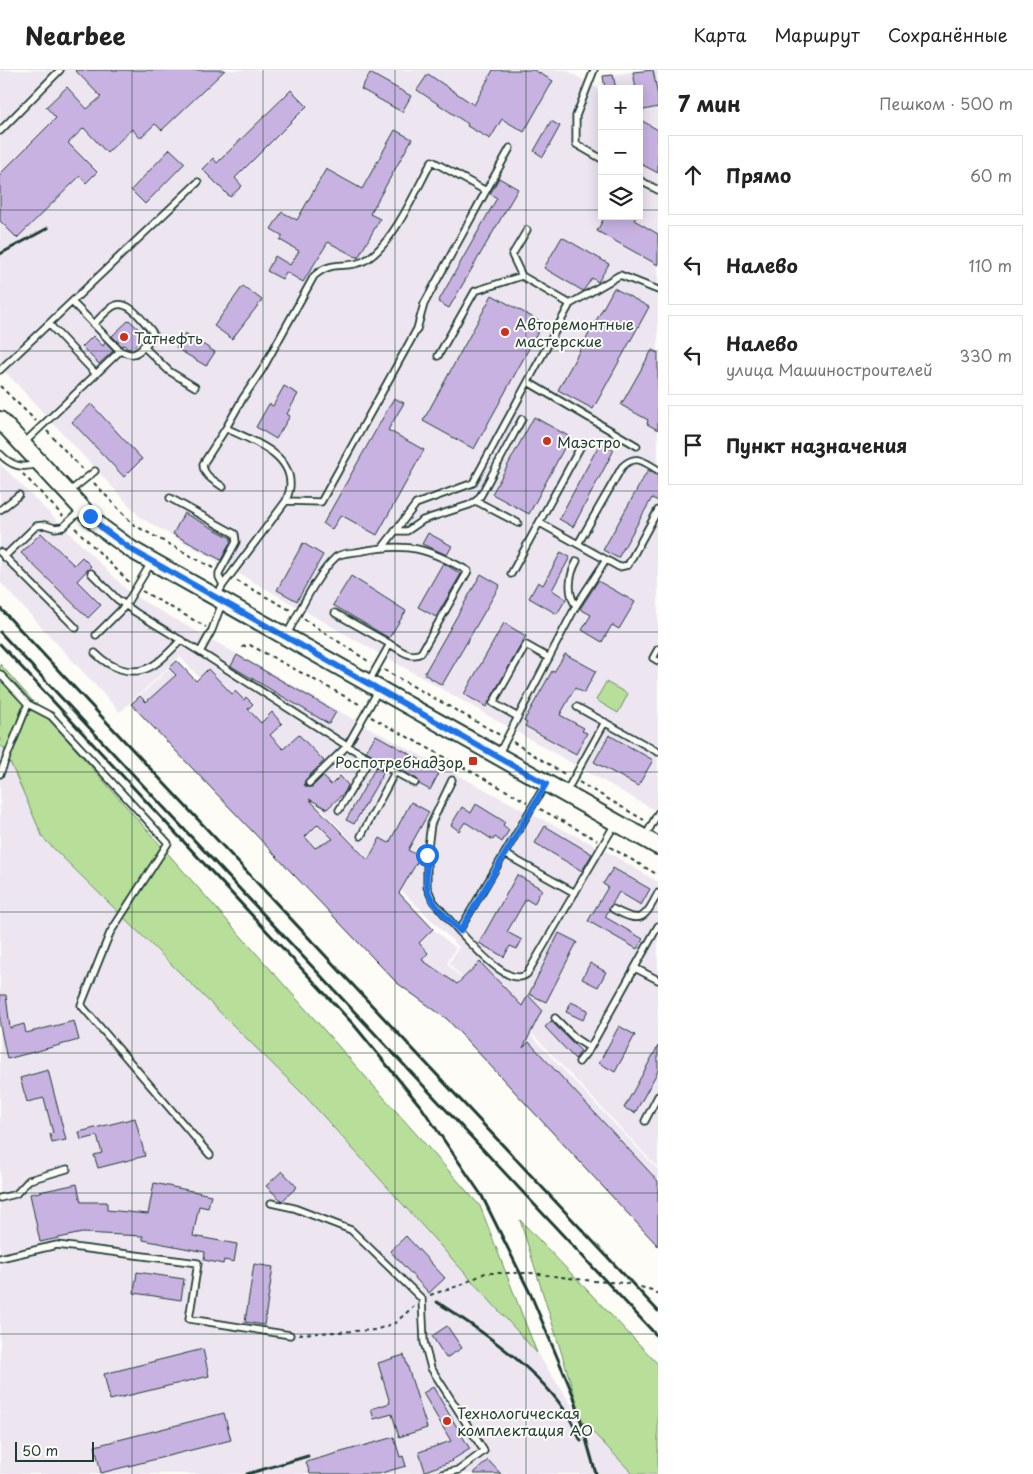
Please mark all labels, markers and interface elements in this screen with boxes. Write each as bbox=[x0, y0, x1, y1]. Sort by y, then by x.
text: Nearbee bbox=[25, 17, 126, 53]
text: Карта bbox=[694, 21, 746, 48]
text: Маршрут bbox=[774, 21, 860, 48]
text: Сохранённые bbox=[888, 21, 1008, 48]
map controls bbox=[598, 85, 643, 220]
button: + bbox=[598, 85, 643, 130]
text: 7 мин bbox=[678, 87, 741, 119]
text: Пешком · 500 m bbox=[879, 91, 1013, 115]
button: − bbox=[598, 130, 643, 175]
icon: ahead bbox=[679, 161, 707, 189]
text: Прямо bbox=[726, 161, 791, 189]
text: 60 m bbox=[970, 163, 1012, 187]
button: layers bbox=[598, 175, 643, 220]
icon: left bbox=[679, 251, 707, 279]
text: Налево bbox=[726, 251, 798, 279]
text: 110 m bbox=[969, 253, 1012, 277]
place label: Авторемонтные мастерские bbox=[515, 312, 634, 352]
place label: Татнефть bbox=[134, 326, 203, 349]
marker: Авторемонтные мастерские bbox=[499, 326, 511, 338]
text: Налево bbox=[726, 329, 798, 357]
marker: Татнефть bbox=[118, 331, 130, 343]
icon: left bbox=[679, 341, 707, 369]
text: 330 m bbox=[959, 343, 1012, 367]
text: улица Машиностроителей bbox=[726, 357, 933, 381]
place label: Маэстро bbox=[557, 430, 621, 453]
icon: arrive bbox=[679, 431, 707, 459]
text: Пункт назначения bbox=[726, 431, 907, 459]
marker: Маэстро bbox=[541, 435, 553, 447]
route end bbox=[79, 505, 102, 528]
place label: Роспотребнадзор bbox=[335, 750, 463, 773]
marker: Роспотребнадзор bbox=[467, 755, 479, 767]
route start bbox=[416, 844, 439, 867]
place label: Технологическая комплектация АО bbox=[457, 1401, 593, 1441]
marker: Технологическая комплектация АО bbox=[441, 1415, 453, 1427]
scale bar bbox=[15, 1439, 94, 1462]
text: 50 m bbox=[22, 1440, 58, 1461]

